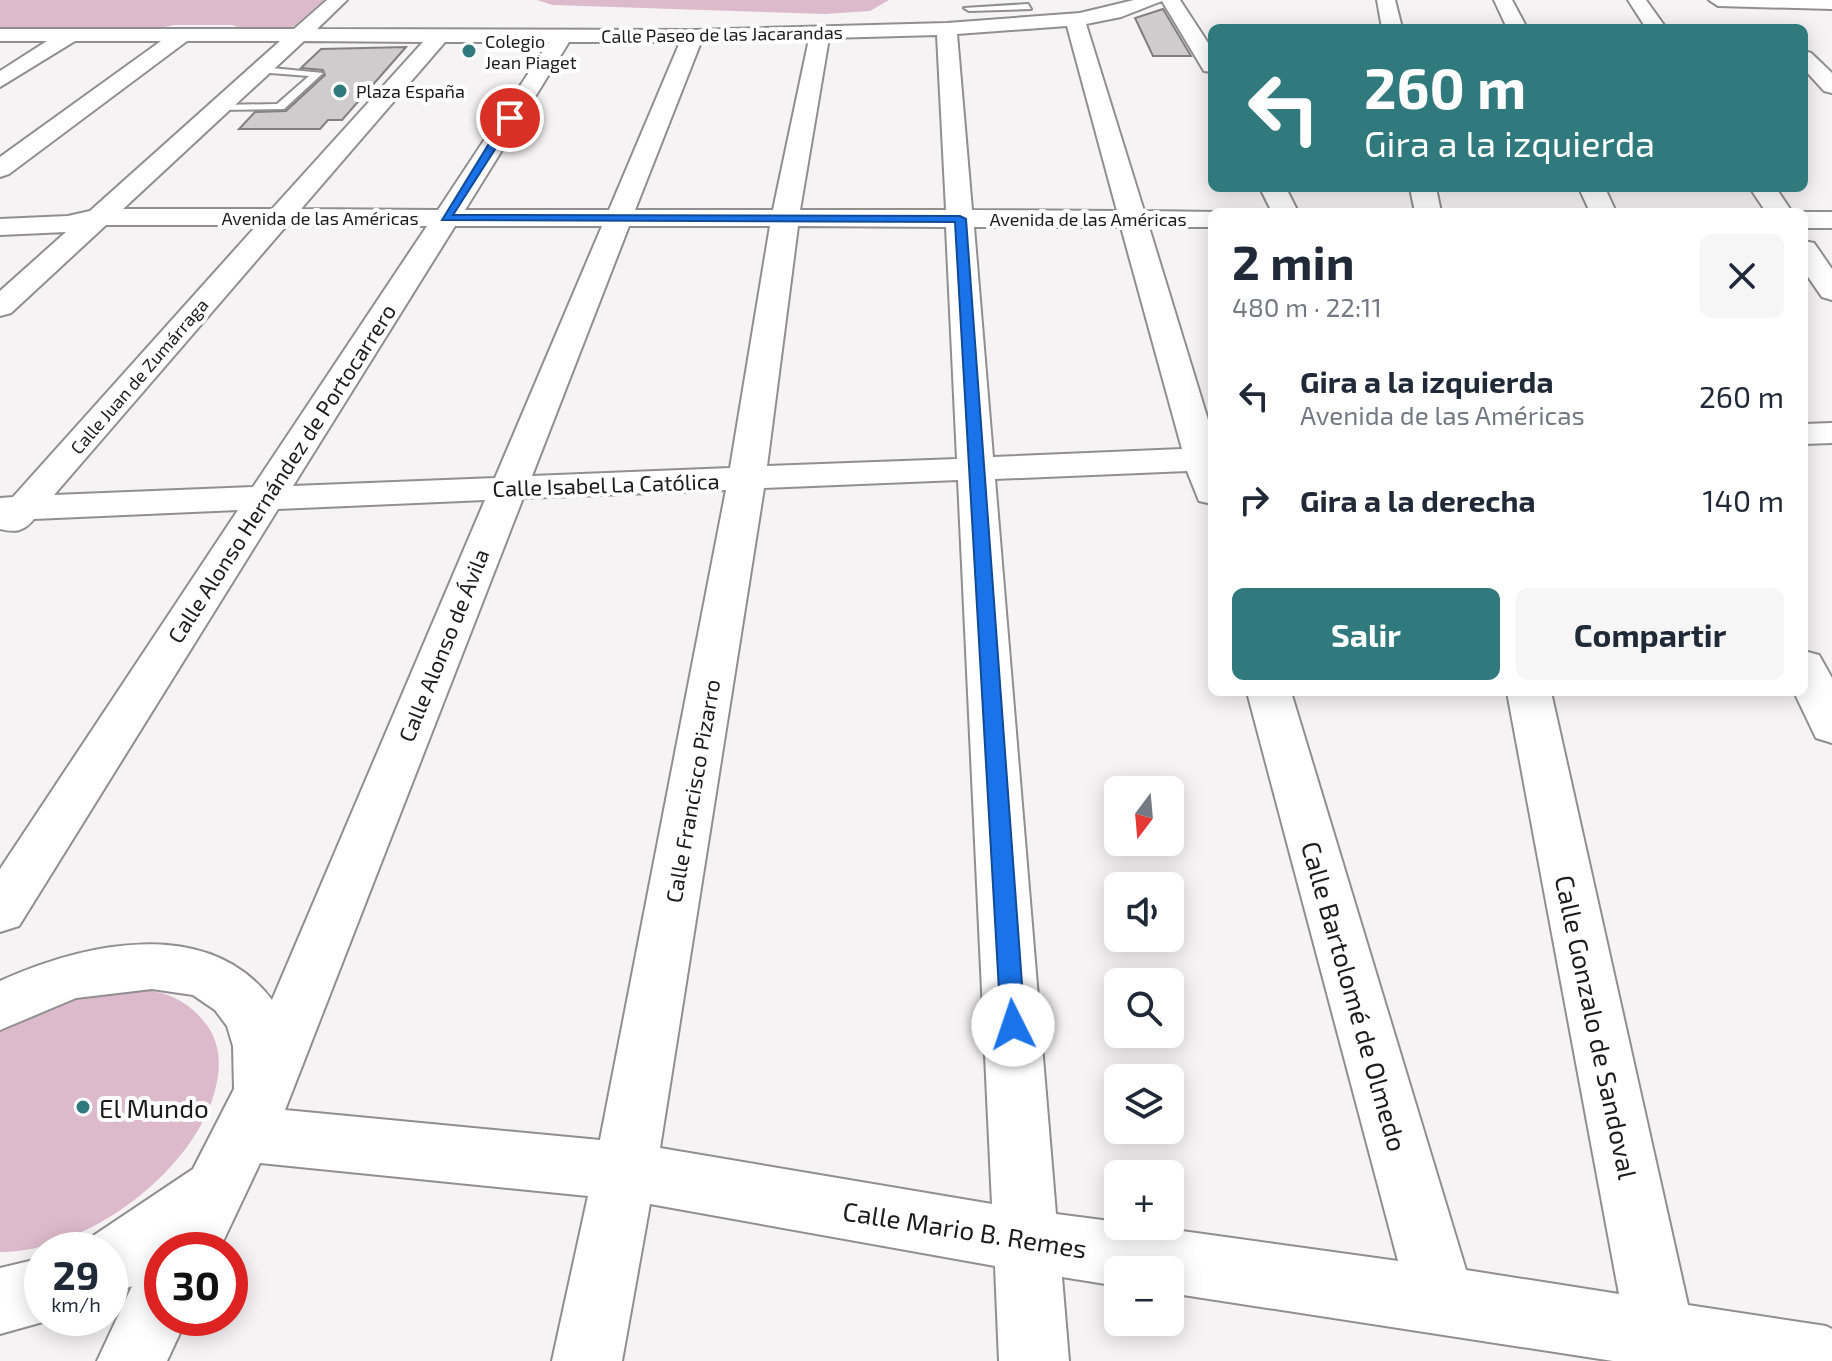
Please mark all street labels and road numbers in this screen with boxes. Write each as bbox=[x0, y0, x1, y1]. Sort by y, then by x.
street label: Calle Paseo de las Jacarandas bbox=[601, 21, 843, 47]
street label: Avenida de las Américas bbox=[221, 207, 419, 229]
street label: Avenida de las Américas bbox=[989, 208, 1187, 230]
street label: Calle Juan de Zumárraga bbox=[65, 294, 213, 458]
street label: Calle Alonso Hernández de Portocarrero bbox=[161, 299, 401, 647]
street label: Calle Isabel La Católica bbox=[492, 467, 720, 501]
street label: Calle Alonso de Ávila bbox=[392, 545, 494, 745]
street label: Calle Francisco Pizarro bbox=[660, 677, 724, 905]
street label: Calle Bartolomé de Olmedo bbox=[1296, 837, 1414, 1155]
street label: Calle Gonzalo de Sandoval bbox=[1550, 872, 1644, 1182]
street label: Calle Mario B. Remes bbox=[841, 1194, 1089, 1264]

